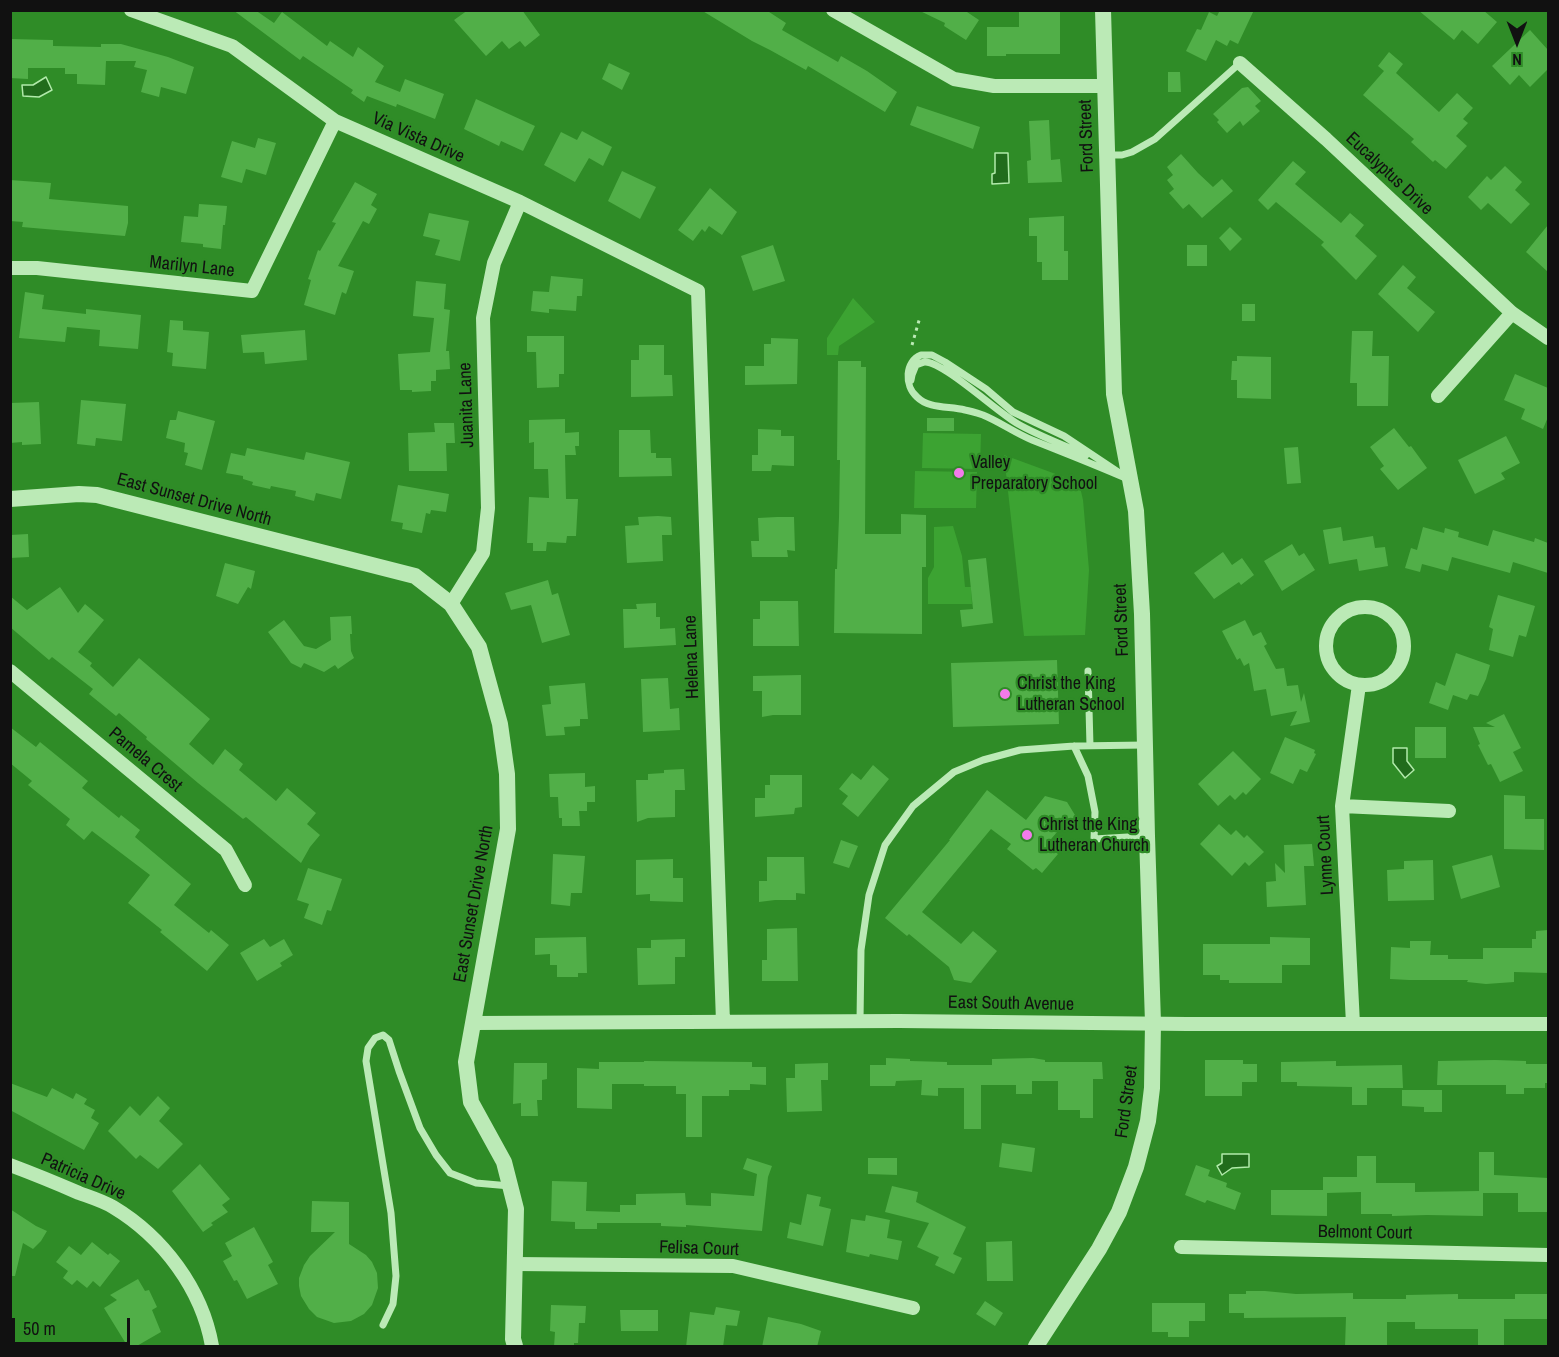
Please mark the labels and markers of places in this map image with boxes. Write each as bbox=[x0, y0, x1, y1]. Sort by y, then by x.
place label: Valley Preparatory School bbox=[971, 452, 1097, 494]
marker: Valley Preparatory School bbox=[952, 466, 966, 480]
place label: Christ the King Lutheran School bbox=[1017, 673, 1124, 716]
marker: Christ the King Lutheran School bbox=[998, 687, 1012, 701]
place label: Christ the King Lutheran Church bbox=[1039, 814, 1149, 856]
marker: Christ the King Lutheran Church bbox=[1020, 828, 1034, 842]

